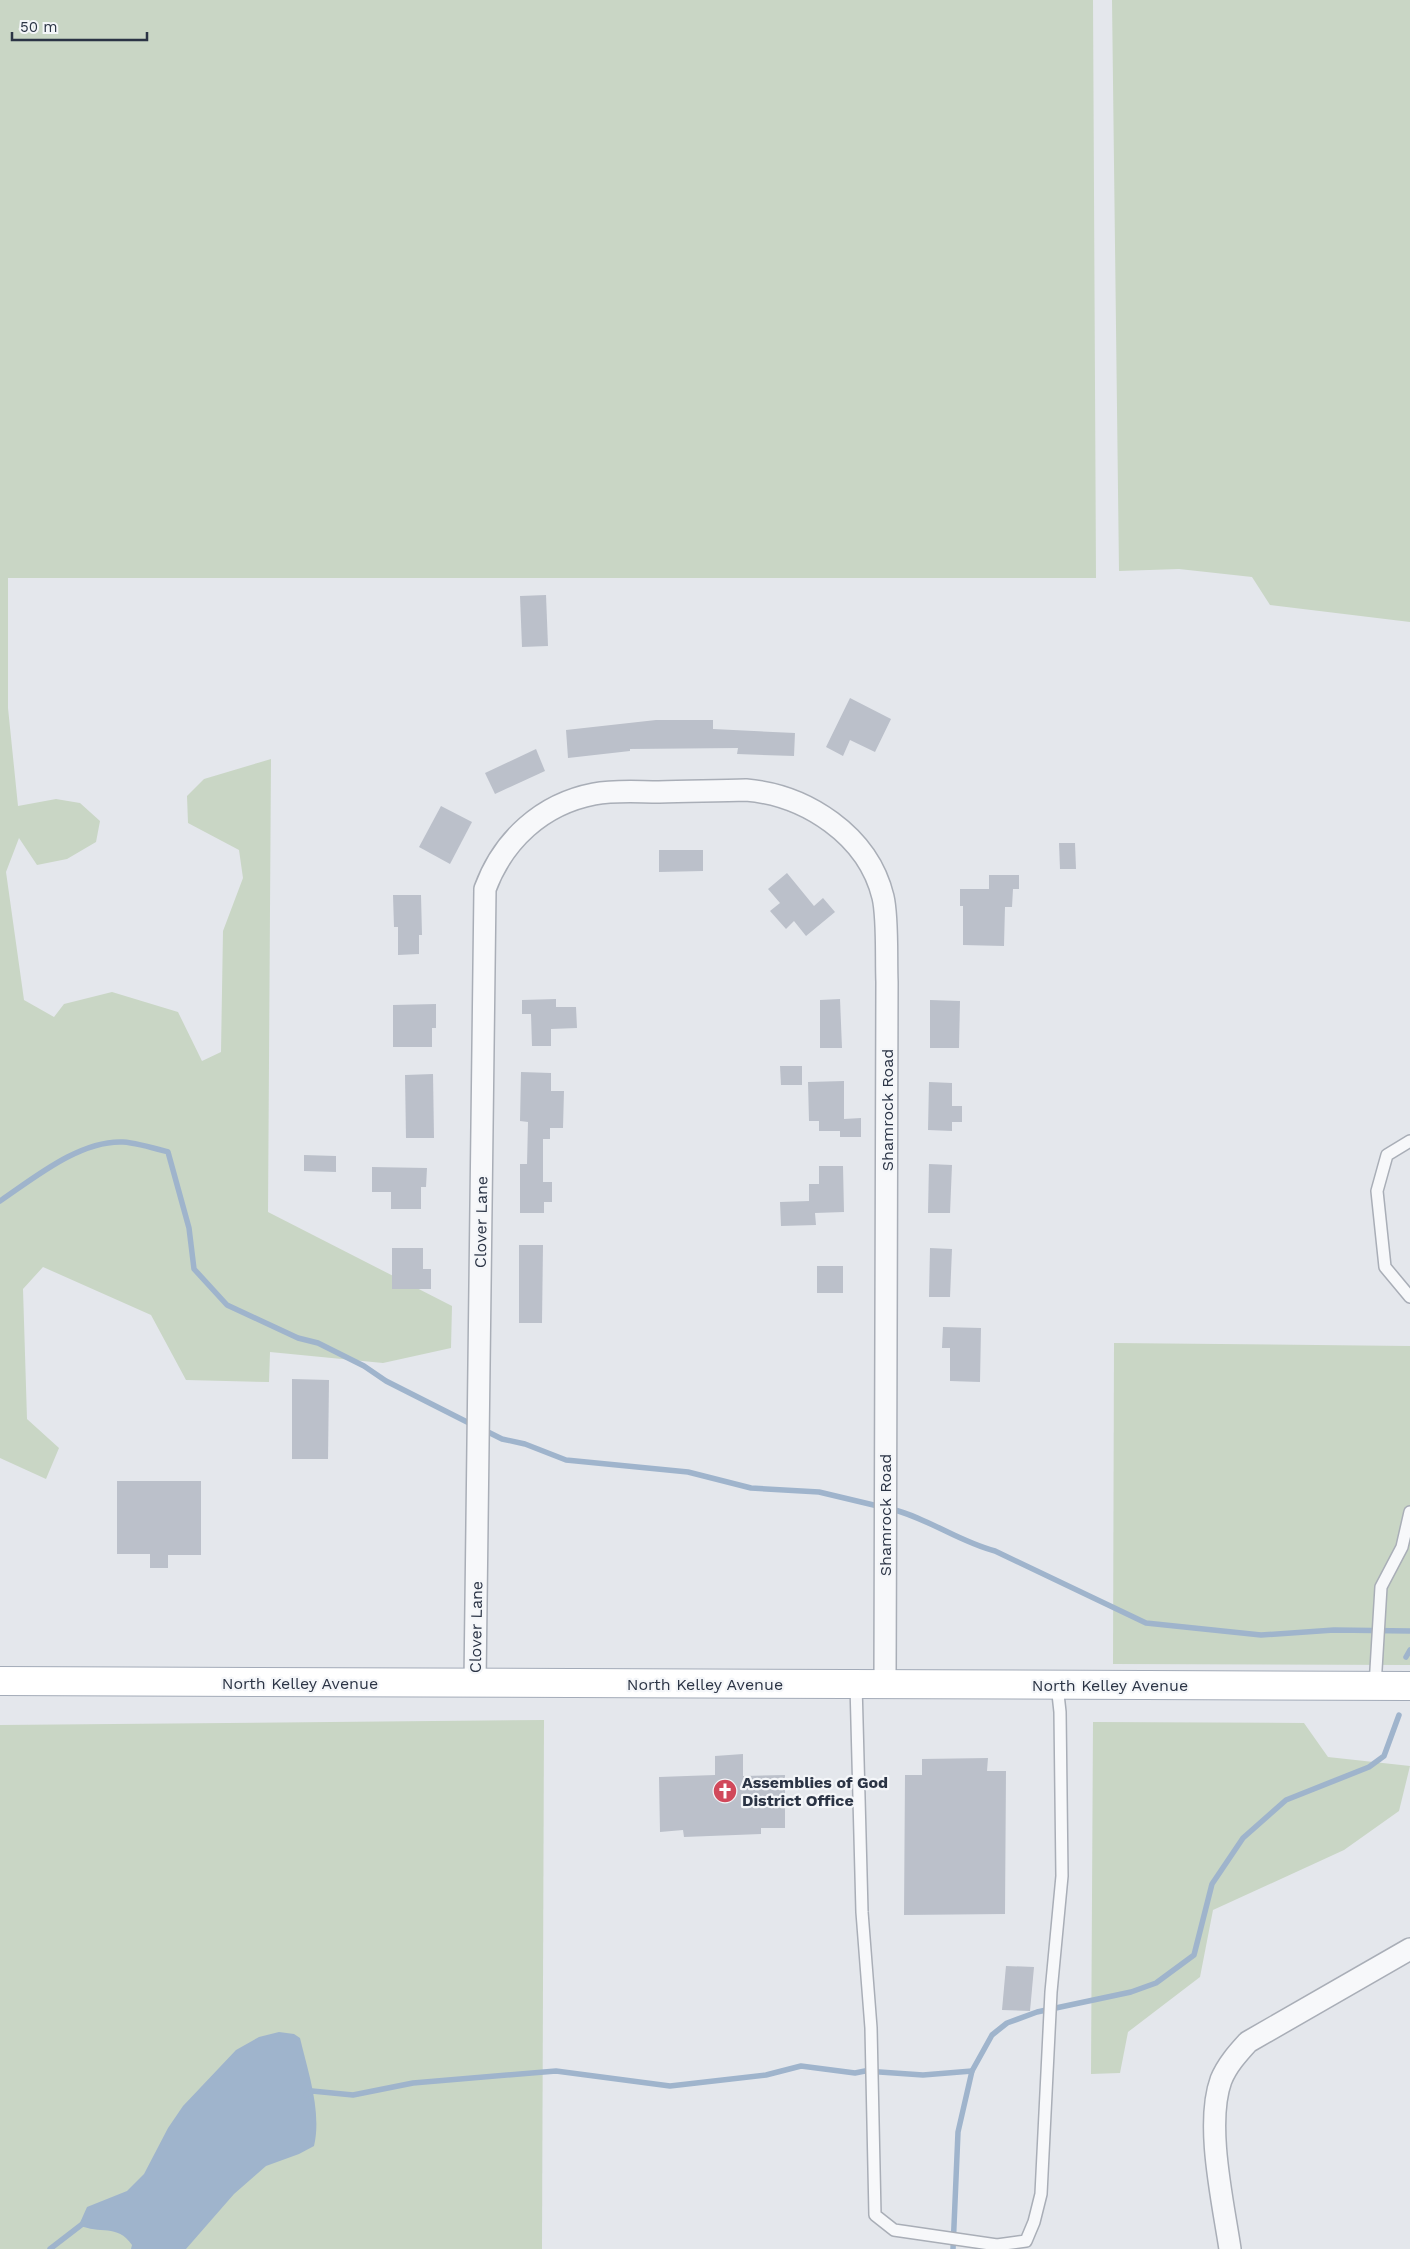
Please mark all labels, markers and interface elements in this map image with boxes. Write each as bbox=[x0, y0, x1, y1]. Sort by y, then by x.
scale bar bbox=[12, 10, 148, 42]
text: 50 m bbox=[20, 18, 57, 36]
street label: Shamrock Road bbox=[878, 1049, 897, 1171]
street label: Clover Lane bbox=[471, 1176, 491, 1268]
street label: Shamrock Road bbox=[876, 1454, 895, 1576]
street label: Clover Lane bbox=[466, 1581, 486, 1673]
street label: North Kelley Avenue bbox=[222, 1674, 378, 1693]
street label: North Kelley Avenue bbox=[627, 1675, 783, 1694]
street label: North Kelley Avenue bbox=[1032, 1676, 1188, 1695]
place label: Assemblies of God District Office bbox=[742, 1773, 888, 1810]
church icon: Assemblies of God District Office bbox=[712, 1778, 738, 1804]

